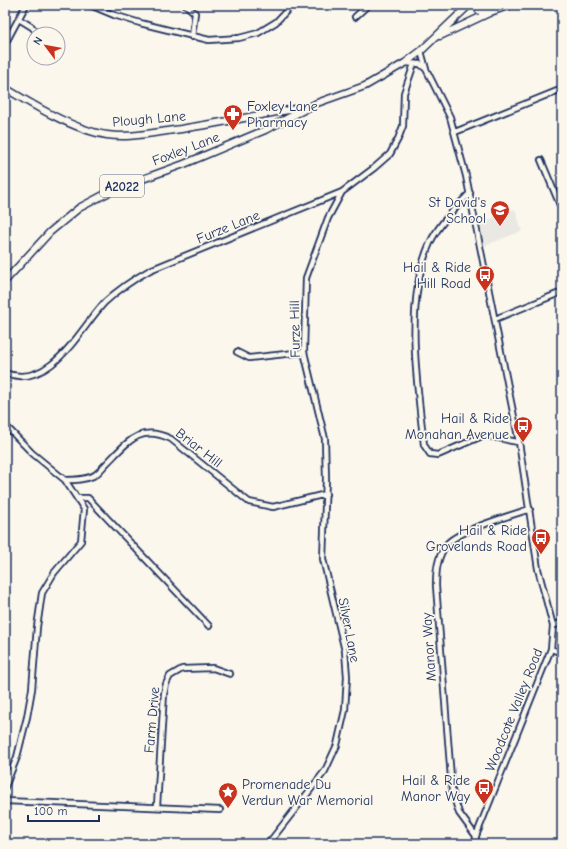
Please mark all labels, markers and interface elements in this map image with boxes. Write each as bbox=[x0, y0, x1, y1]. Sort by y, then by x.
north arrow bbox=[26, 26, 66, 66]
text: N bbox=[31, 34, 45, 47]
place label: Foxley Lane Pharmacy bbox=[247, 98, 318, 131]
pharmacy icon: Foxley Lane Pharmacy bbox=[222, 103, 244, 131]
street label: Plough Lane bbox=[111, 107, 187, 131]
street label: Foxley Lane bbox=[150, 128, 222, 170]
road number: A2022 bbox=[100, 175, 144, 197]
place label: St David's School bbox=[429, 194, 486, 227]
school or university icon: St David's School bbox=[489, 199, 511, 227]
street label: Furze Lane bbox=[194, 207, 262, 247]
place label: Hail & Ride Hill Road bbox=[403, 259, 471, 292]
bus stop icon: Hail & Ride Hill Road bbox=[474, 264, 496, 292]
street label: Furze Hill bbox=[286, 300, 304, 358]
place label: Hail & Ride Monahan Avenue bbox=[405, 410, 509, 443]
bus stop icon: Hail & Ride Monahan Avenue bbox=[512, 415, 534, 443]
street label: Briar Hill bbox=[172, 425, 226, 471]
place label: Hail & Ride Grovelands Road bbox=[426, 522, 527, 555]
bus stop icon: Hail & Ride Grovelands Road bbox=[530, 527, 552, 555]
street label: Silver Lane bbox=[334, 596, 364, 664]
street label: Manor Way bbox=[418, 611, 440, 682]
street label: Woodcote Valley Road bbox=[482, 646, 546, 774]
street label: Farm Drive bbox=[141, 686, 163, 754]
place label: Hail & Ride Manor Way bbox=[401, 772, 471, 805]
place label: Promenade Du Verdun War Memorial bbox=[242, 776, 373, 809]
bus stop icon: Hail & Ride Manor Way bbox=[473, 777, 495, 805]
place icon: Promenade Du Verdun War Memorial bbox=[217, 781, 239, 809]
scale bar bbox=[28, 797, 99, 823]
text: 100 m bbox=[34, 804, 67, 818]

